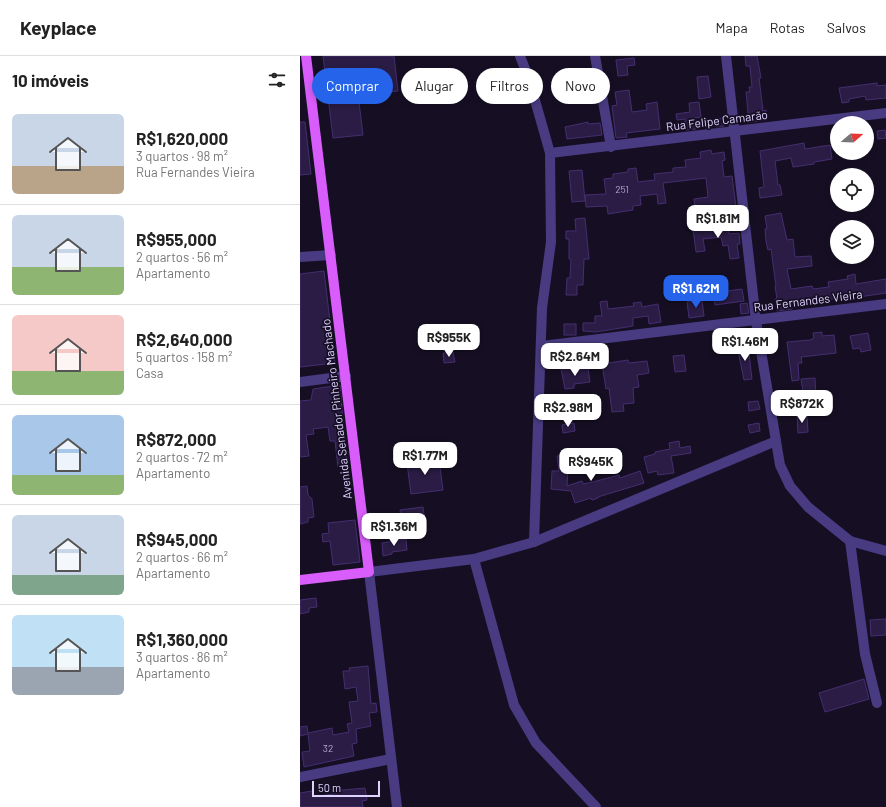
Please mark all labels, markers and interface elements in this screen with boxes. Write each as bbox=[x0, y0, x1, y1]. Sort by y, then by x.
text: Keyplace bbox=[20, 16, 97, 39]
text: Mapa bbox=[716, 19, 748, 36]
text: Rotas bbox=[770, 19, 805, 36]
text: Salvos bbox=[827, 19, 866, 36]
chip: Comprar bbox=[312, 68, 393, 104]
chip: Alugar bbox=[401, 68, 468, 104]
chip: Filtros bbox=[476, 68, 543, 104]
chip: Novo bbox=[551, 68, 610, 104]
icon: filters bbox=[266, 69, 288, 91]
text: 10 imóveis bbox=[12, 70, 89, 90]
street label: Rua Felipe Camarão bbox=[665, 107, 769, 133]
north arrow bbox=[830, 116, 874, 160]
map controls bbox=[830, 116, 874, 264]
text: R$1,620,000 bbox=[136, 128, 228, 148]
icon: home bbox=[44, 130, 92, 178]
text: 3 quartos · 98 m² bbox=[136, 148, 228, 164]
text: Rua Fernandes Vieira bbox=[136, 164, 255, 180]
button: locate bbox=[830, 168, 874, 212]
house number: 251 bbox=[615, 183, 629, 195]
pin: R$1.81M bbox=[681, 205, 755, 239]
text: R$1.81M bbox=[696, 210, 740, 226]
button: layers bbox=[830, 220, 874, 264]
text: R$955,000 bbox=[136, 229, 217, 249]
icon: home bbox=[44, 231, 92, 279]
text: 2 quartos · 56 m² bbox=[136, 249, 228, 265]
text: Apartamento bbox=[136, 265, 210, 281]
pin: R$1.62M bbox=[659, 275, 733, 309]
text: R$1.62M bbox=[672, 280, 720, 296]
street label: Rua Fernandes Vieira bbox=[753, 286, 863, 314]
street label: Avenida Senador Pinheiro Machado bbox=[318, 318, 354, 500]
pin: R$955K bbox=[416, 324, 482, 358]
pin: R$1.46M bbox=[708, 328, 782, 362]
text: R$2,640,000 bbox=[136, 329, 232, 349]
text: R$955K bbox=[427, 329, 471, 345]
icon: home bbox=[44, 331, 92, 379]
text: R$1.46M bbox=[721, 333, 769, 349]
pin: R$2.64M bbox=[538, 343, 612, 377]
text: R$2.64M bbox=[550, 348, 600, 364]
text: 5 quartos · 158 m² bbox=[136, 349, 232, 365]
text: Casa bbox=[136, 365, 163, 381]
pin: R$872K bbox=[769, 390, 835, 424]
pin: R$2.98M bbox=[531, 394, 605, 428]
text: R$872K bbox=[780, 395, 824, 411]
text: R$2.98M bbox=[543, 399, 593, 415]
text: R$872,000 bbox=[136, 429, 216, 449]
icon: home bbox=[44, 431, 92, 479]
pin: R$1.77M bbox=[388, 442, 462, 476]
text: R$1.77M bbox=[402, 447, 448, 463]
pin: R$945K bbox=[558, 448, 624, 482]
text: 2 quartos · 72 m² bbox=[136, 449, 228, 465]
text: R$945K bbox=[568, 453, 614, 469]
text: Apartamento bbox=[136, 465, 210, 481]
pin: R$1.36M bbox=[357, 513, 431, 547]
text: R$1.36M bbox=[371, 518, 417, 534]
text: R$945,000 bbox=[136, 529, 218, 549]
icon: home bbox=[44, 531, 92, 579]
text: 2 quartos · 66 m² bbox=[136, 549, 228, 565]
text: Apartamento bbox=[136, 565, 210, 581]
text: R$1,360,000 bbox=[136, 629, 228, 649]
icon: home bbox=[44, 631, 92, 679]
text: 3 quartos · 86 m² bbox=[136, 649, 228, 665]
text: Apartamento bbox=[136, 665, 210, 681]
house number: 32 bbox=[323, 742, 333, 754]
scale bar bbox=[312, 779, 380, 798]
text: 50 m bbox=[318, 781, 341, 794]

